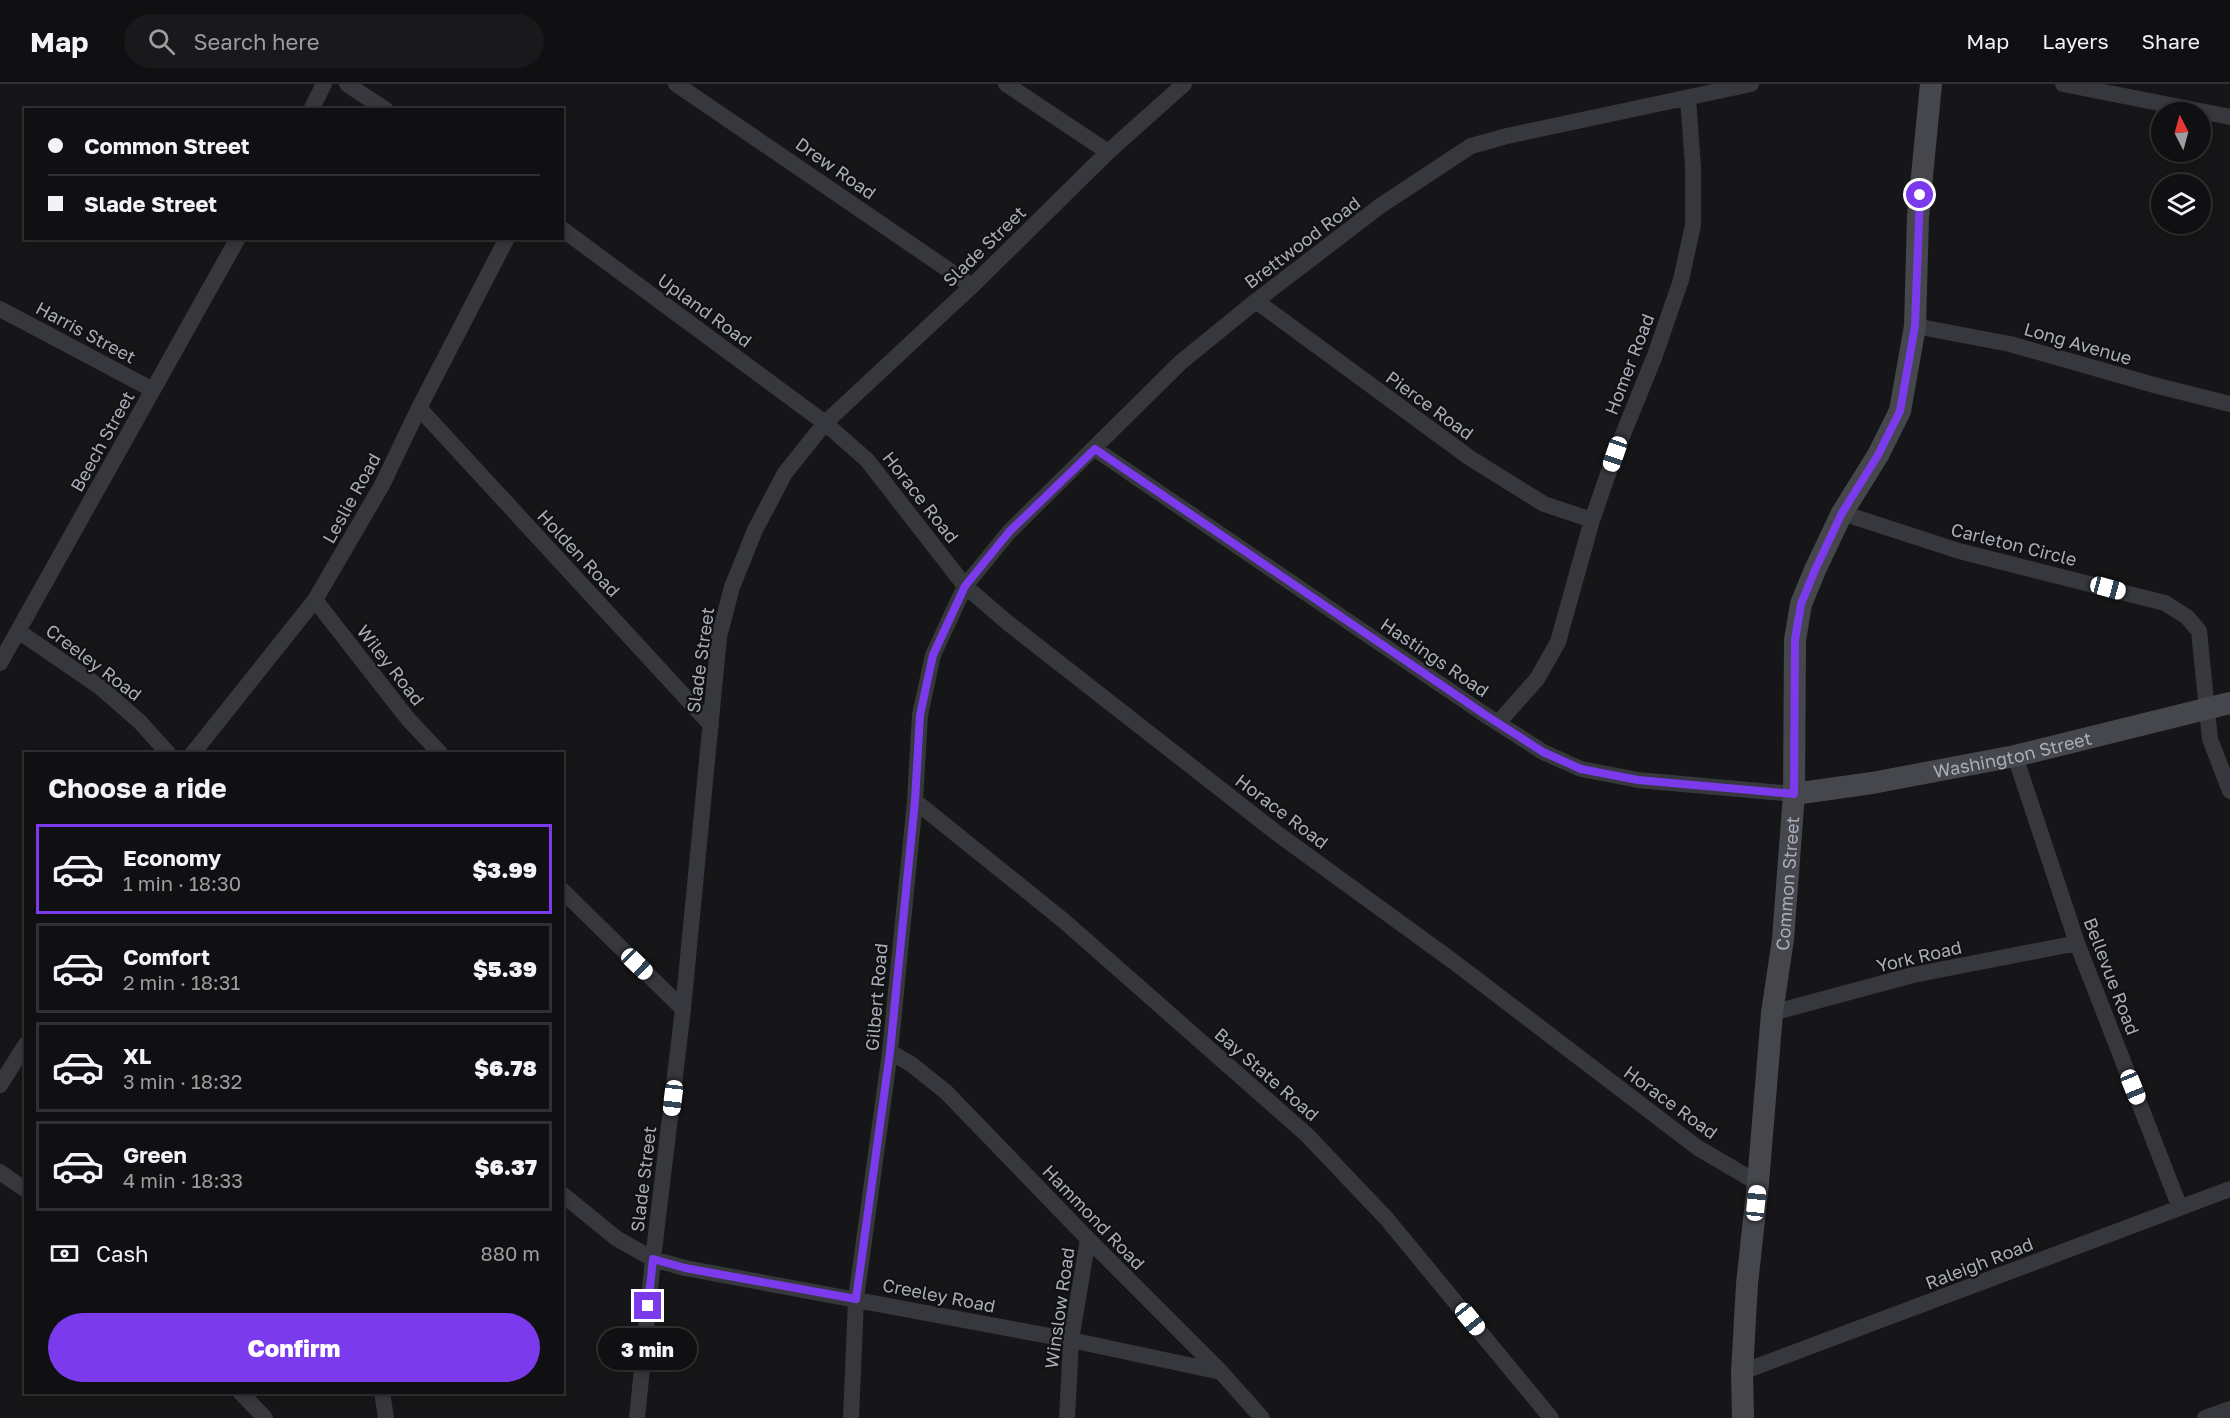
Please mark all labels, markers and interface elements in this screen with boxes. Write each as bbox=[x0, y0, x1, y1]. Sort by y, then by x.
search box bbox=[124, 14, 544, 68]
text: Map bbox=[30, 25, 88, 58]
icon: search bbox=[145, 25, 178, 58]
text: Search here bbox=[193, 28, 319, 55]
text: Map bbox=[1966, 28, 2009, 54]
text: Layers bbox=[2042, 28, 2109, 54]
text: Share bbox=[2142, 28, 2200, 54]
north arrow bbox=[2151, 102, 2211, 162]
map controls bbox=[2151, 102, 2211, 234]
text: Common Street bbox=[84, 132, 250, 159]
street label: Drew Road bbox=[792, 132, 880, 204]
button: layers bbox=[2151, 174, 2211, 234]
route start bbox=[1906, 181, 1933, 208]
text: Slade Street bbox=[84, 190, 217, 217]
street label: Brettwood Road bbox=[1240, 191, 1364, 293]
street label: Slade Street bbox=[938, 201, 1030, 291]
street label: Upland Road bbox=[654, 269, 756, 351]
street label: Harris Street bbox=[32, 296, 140, 368]
street label: Homer Road bbox=[1600, 310, 1658, 418]
street label: Long Avenue bbox=[2022, 317, 2134, 369]
street label: Pierce Road bbox=[1382, 366, 1478, 444]
street label: Beech Street bbox=[65, 387, 139, 495]
car bbox=[1601, 434, 1629, 474]
street label: Horace Road bbox=[878, 447, 964, 547]
street label: Leslie Road bbox=[317, 449, 385, 547]
street label: Holden Road bbox=[533, 505, 625, 601]
street label: Carleton Circle bbox=[1949, 518, 2079, 570]
car bbox=[2088, 575, 2128, 601]
street label: Slade Street bbox=[682, 606, 718, 714]
street label: Hastings Road bbox=[1377, 613, 1493, 701]
street label: Creeley Road bbox=[42, 619, 146, 705]
street label: Wiley Road bbox=[353, 620, 429, 710]
street label: Washington Street bbox=[1931, 727, 2094, 782]
street label: Horace Road bbox=[1231, 769, 1333, 853]
text: Choose a ride bbox=[48, 772, 227, 804]
street label: Common Street bbox=[1770, 815, 1803, 952]
icon: car bbox=[51, 842, 105, 896]
text: Economy bbox=[123, 844, 221, 871]
text: $3.99 bbox=[473, 856, 537, 883]
text: 1 min · 18:30 bbox=[123, 871, 241, 895]
street label: Bellevue Road bbox=[2080, 914, 2144, 1038]
street label: York Road bbox=[1874, 936, 1964, 976]
icon: car bbox=[51, 941, 105, 995]
street label: Gilbert Road bbox=[860, 942, 892, 1052]
text: Comfort bbox=[123, 943, 210, 970]
car bbox=[618, 945, 656, 983]
text: $5.39 bbox=[473, 955, 537, 982]
text: 2 min · 18:31 bbox=[123, 970, 240, 994]
street label: Bay State Road bbox=[1210, 1023, 1324, 1125]
icon: car bbox=[51, 1040, 105, 1094]
text: XL bbox=[123, 1042, 151, 1069]
text: $6.78 bbox=[474, 1054, 537, 1081]
street label: Horace Road bbox=[1620, 1061, 1722, 1143]
car bbox=[2118, 1067, 2148, 1107]
text: 3 min · 18:32 bbox=[123, 1069, 242, 1093]
car bbox=[662, 1079, 684, 1117]
street label: Slade Street bbox=[626, 1125, 660, 1233]
icon: car bbox=[51, 1139, 105, 1193]
text: Green bbox=[123, 1141, 187, 1168]
text: $6.37 bbox=[475, 1153, 537, 1180]
street label: Hammond Road bbox=[1038, 1160, 1150, 1274]
text: 4 min · 18:33 bbox=[123, 1168, 243, 1192]
car bbox=[1745, 1184, 1767, 1222]
street label: Raleigh Road bbox=[1922, 1232, 2036, 1294]
icon: cash bbox=[48, 1237, 81, 1270]
text: Cash bbox=[96, 1240, 149, 1267]
text: 880 m bbox=[481, 1241, 540, 1265]
street label: Winslow Road bbox=[1040, 1246, 1078, 1370]
street label: Creeley Road bbox=[881, 1273, 997, 1317]
route end bbox=[634, 1292, 661, 1319]
car bbox=[1452, 1299, 1488, 1339]
button: Confirm bbox=[48, 1313, 540, 1382]
callout: 3 min bbox=[598, 1327, 698, 1369]
text: 3 min bbox=[621, 1337, 674, 1361]

